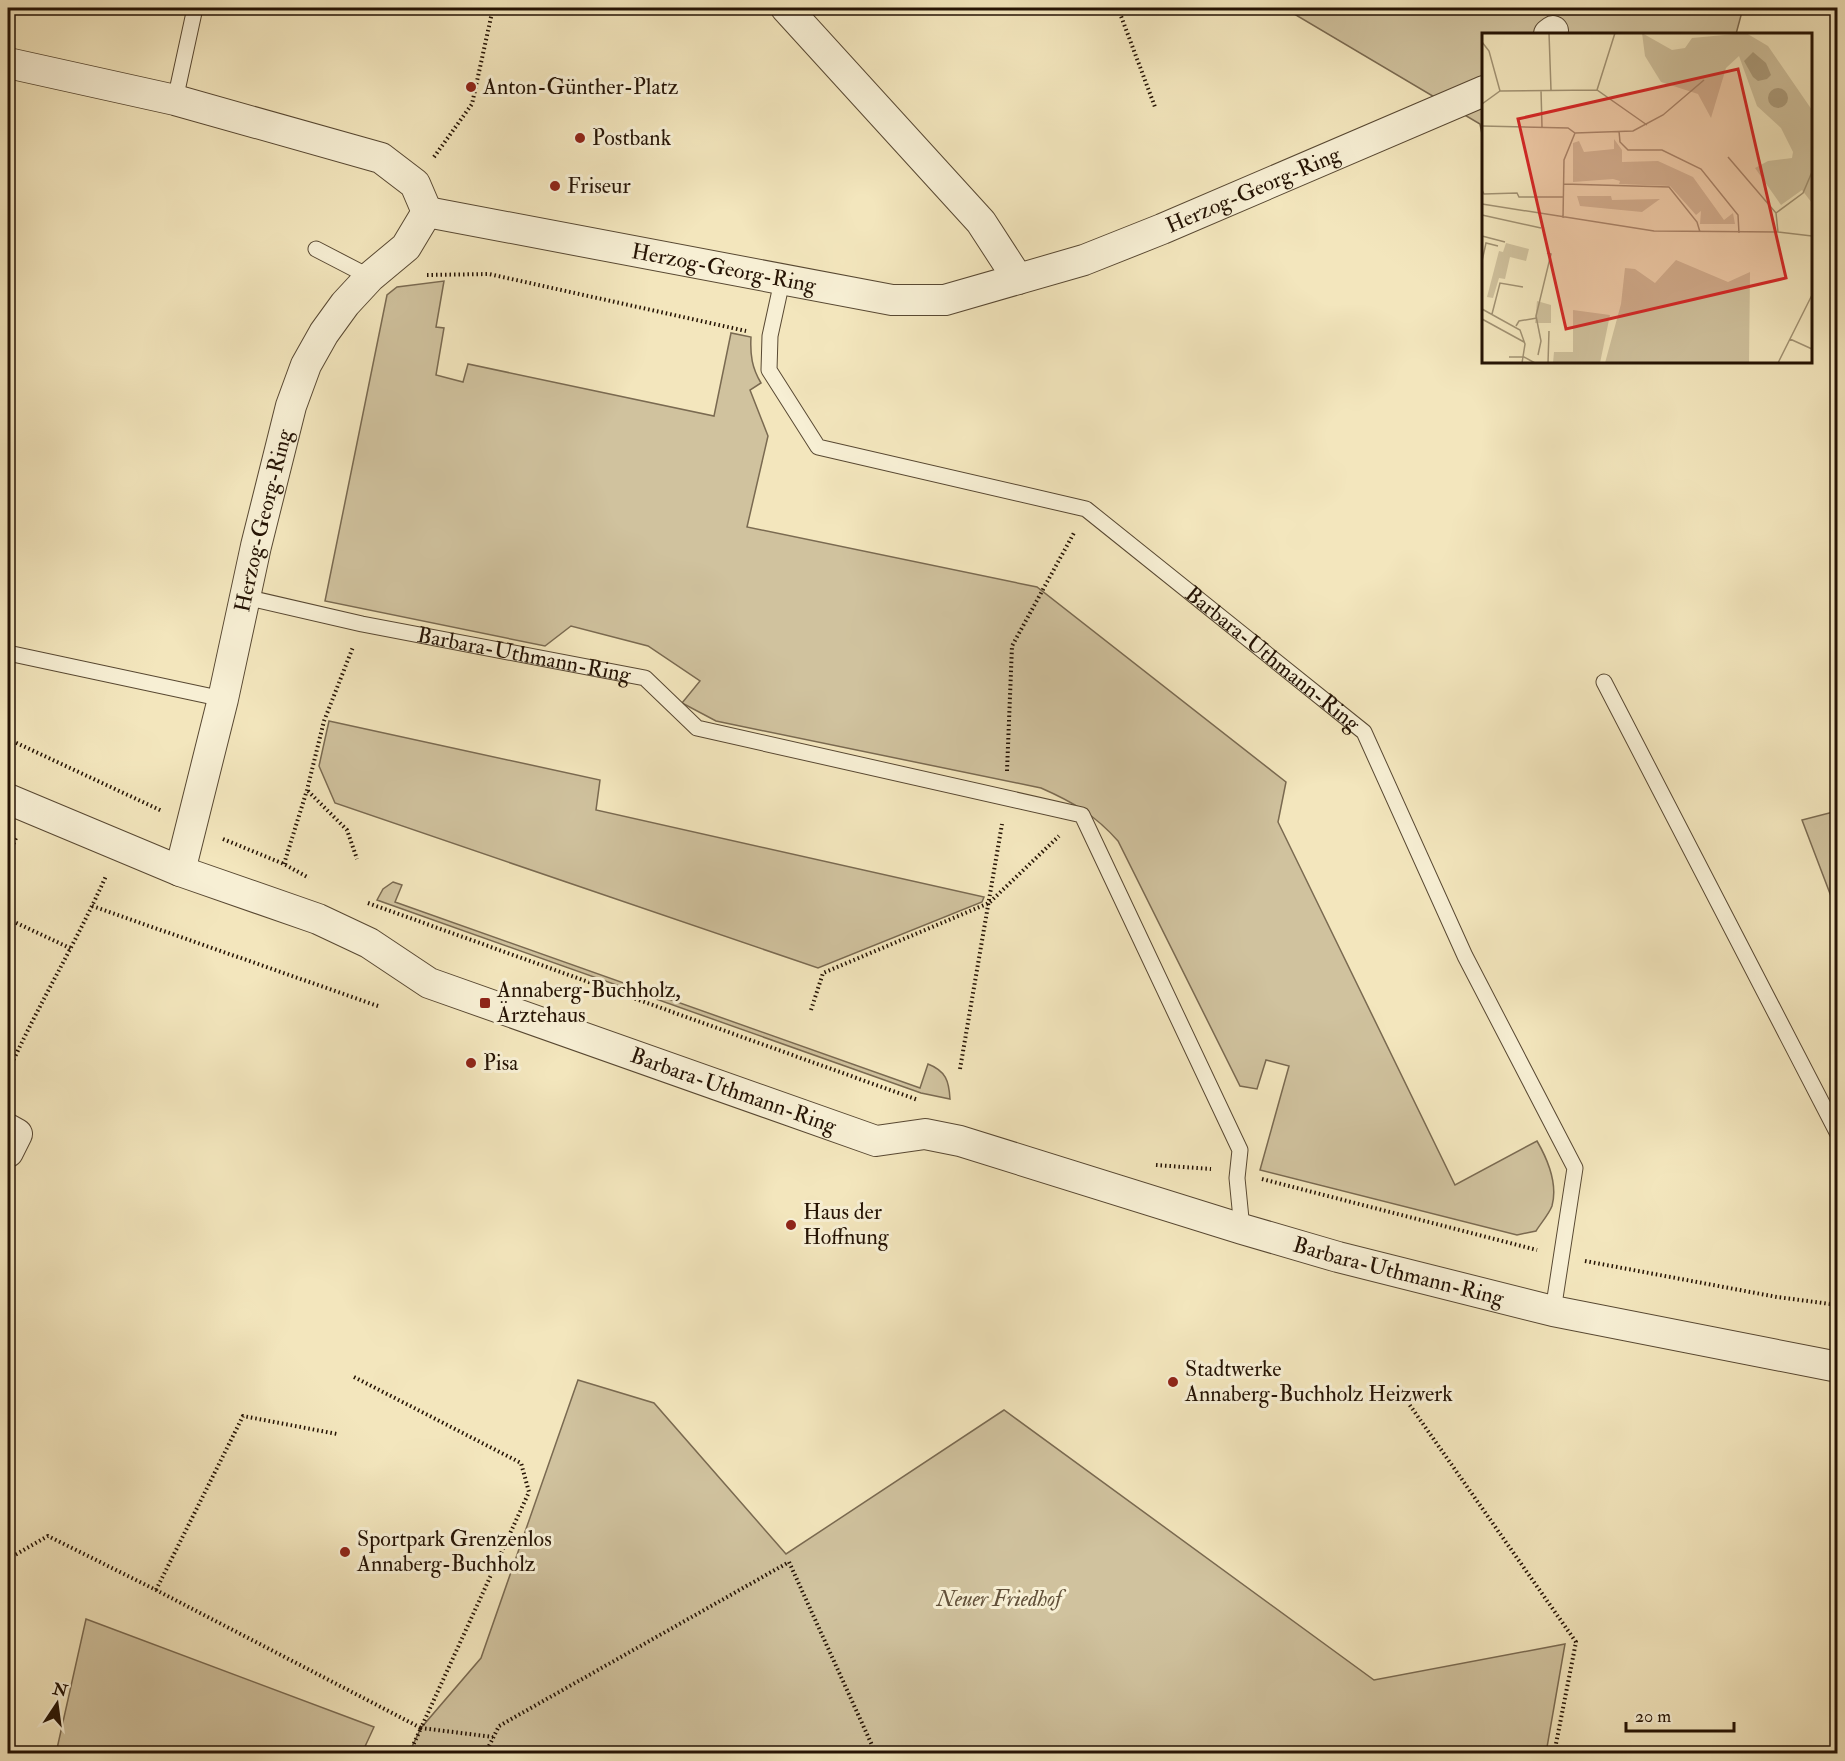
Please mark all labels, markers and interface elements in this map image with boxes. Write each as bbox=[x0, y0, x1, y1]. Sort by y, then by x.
inset map bbox=[1482, 33, 1812, 363]
place label: Anton-Günther-Platz bbox=[482, 73, 679, 101]
marker: Anton-Günther-Platz bbox=[464, 80, 478, 94]
place label: Postbank bbox=[592, 124, 672, 152]
marker: Postbank bbox=[573, 131, 587, 145]
street label: Herzog-Georg-Ring bbox=[1162, 140, 1346, 240]
place label: Friseur bbox=[567, 172, 631, 200]
marker: Friseur bbox=[548, 179, 562, 193]
street label: Herzog-Georg-Ring bbox=[629, 237, 819, 300]
street label: Herzog-Georg-Ring bbox=[228, 425, 299, 615]
street label: Barbara-Uthmann-Ring bbox=[1179, 580, 1367, 738]
street label: Barbara-Uthmann-Ring bbox=[415, 621, 634, 689]
place label: Annaberg-Buchholz, Ärztehaus bbox=[496, 976, 681, 1029]
marker: Annaberg-Buchholz, Ärztehaus bbox=[478, 996, 492, 1010]
street label: Barbara-Uthmann-Ring bbox=[627, 1041, 841, 1140]
place label: Pisa bbox=[483, 1049, 519, 1077]
marker: Pisa bbox=[464, 1056, 478, 1070]
place label: Haus der Hoffnung bbox=[803, 1198, 890, 1251]
marker: Haus der Hoffnung bbox=[784, 1218, 798, 1232]
street label: Barbara-Uthmann-Ring bbox=[1290, 1231, 1508, 1312]
place label: Stadtwerke Annaberg-Buchholz Heizwerk bbox=[1184, 1355, 1453, 1408]
marker: Stadtwerke Annaberg-Buchholz Heizwerk bbox=[1166, 1375, 1180, 1389]
place label: Sportpark Grenzenlos Annaberg-Buchholz bbox=[356, 1525, 552, 1578]
marker: Sportpark Grenzenlos Annaberg-Buchholz bbox=[338, 1545, 352, 1559]
park label: Neuer Friedhof bbox=[936, 1585, 1067, 1613]
north arrow bbox=[27, 1674, 87, 1734]
text: N bbox=[50, 1679, 70, 1702]
scale bar bbox=[1626, 1695, 1734, 1733]
text: 20 m bbox=[1635, 1705, 1671, 1728]

